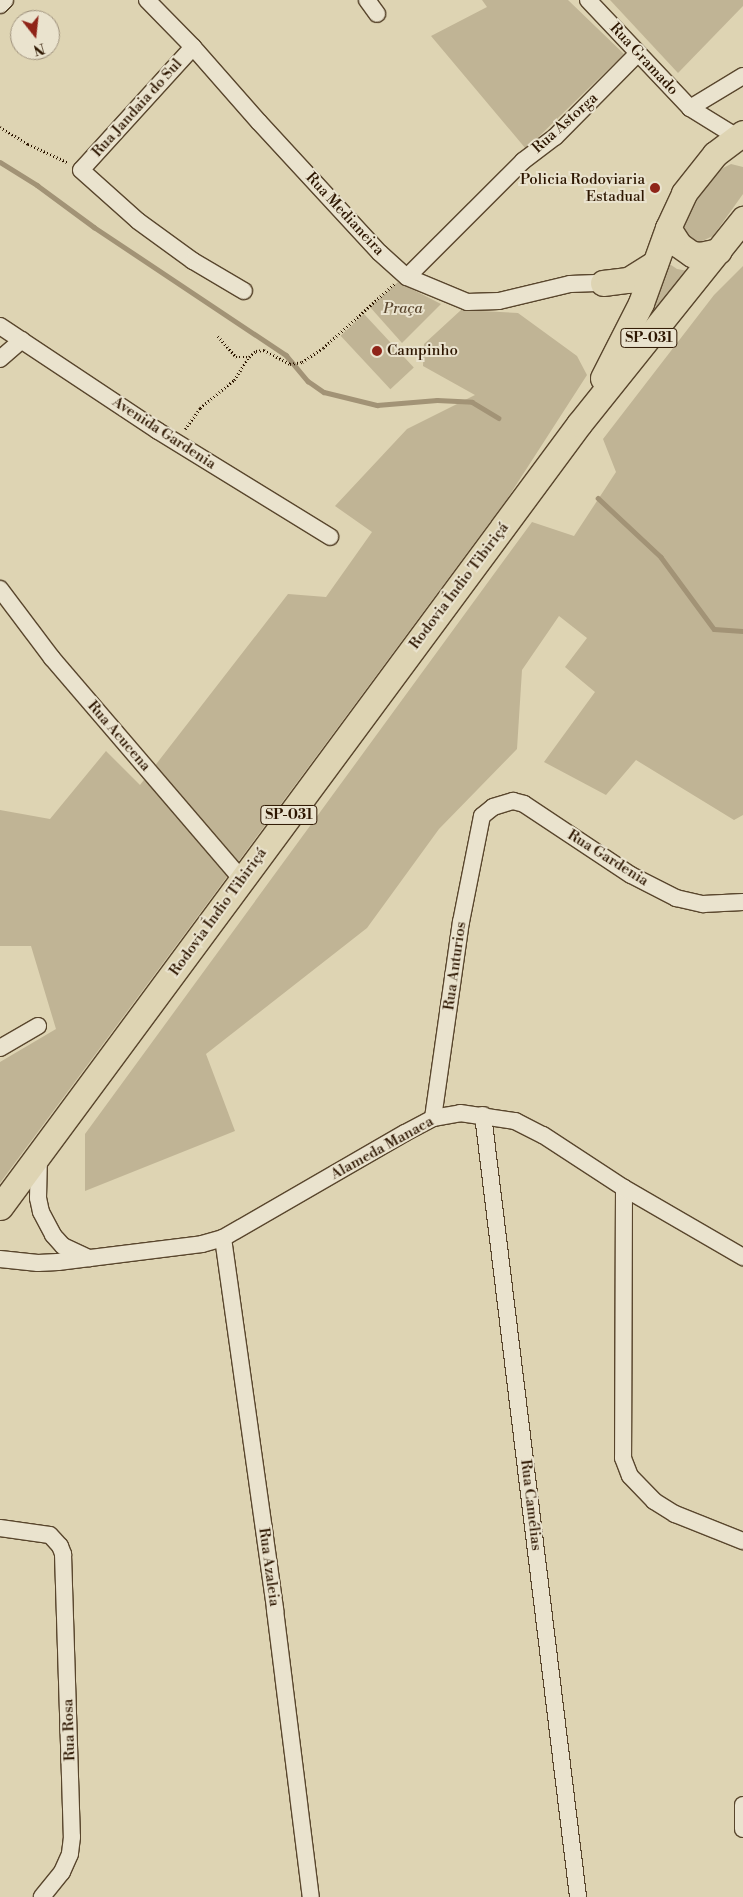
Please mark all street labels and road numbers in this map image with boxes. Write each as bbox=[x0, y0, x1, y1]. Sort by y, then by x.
street label: Rua Gramado bbox=[606, 19, 682, 99]
street label: Rua Jandaia do Sul bbox=[88, 55, 186, 161]
street label: Rua Astorga bbox=[529, 89, 601, 157]
street label: Rua Medianeira bbox=[302, 169, 388, 259]
road number: SP-031 bbox=[620, 326, 678, 349]
street label: Avenida Gardenia bbox=[109, 393, 219, 473]
street label: Rodovia Índio Tibiriçá bbox=[406, 519, 512, 653]
street label: Rua Acucena bbox=[84, 697, 154, 775]
road number: SP-031 bbox=[260, 804, 318, 826]
street label: Rua Gardenia bbox=[564, 826, 652, 890]
street label: Rodovia Índio Tibiriçá bbox=[166, 844, 270, 980]
street label: Rua Anturios bbox=[440, 920, 470, 1012]
street label: Alameda Manaca bbox=[327, 1112, 437, 1184]
street label: Rua Camélias bbox=[516, 1458, 546, 1552]
street label: Rua Azaleia bbox=[255, 1527, 283, 1607]
street label: Rua Rosa bbox=[59, 1698, 79, 1762]

